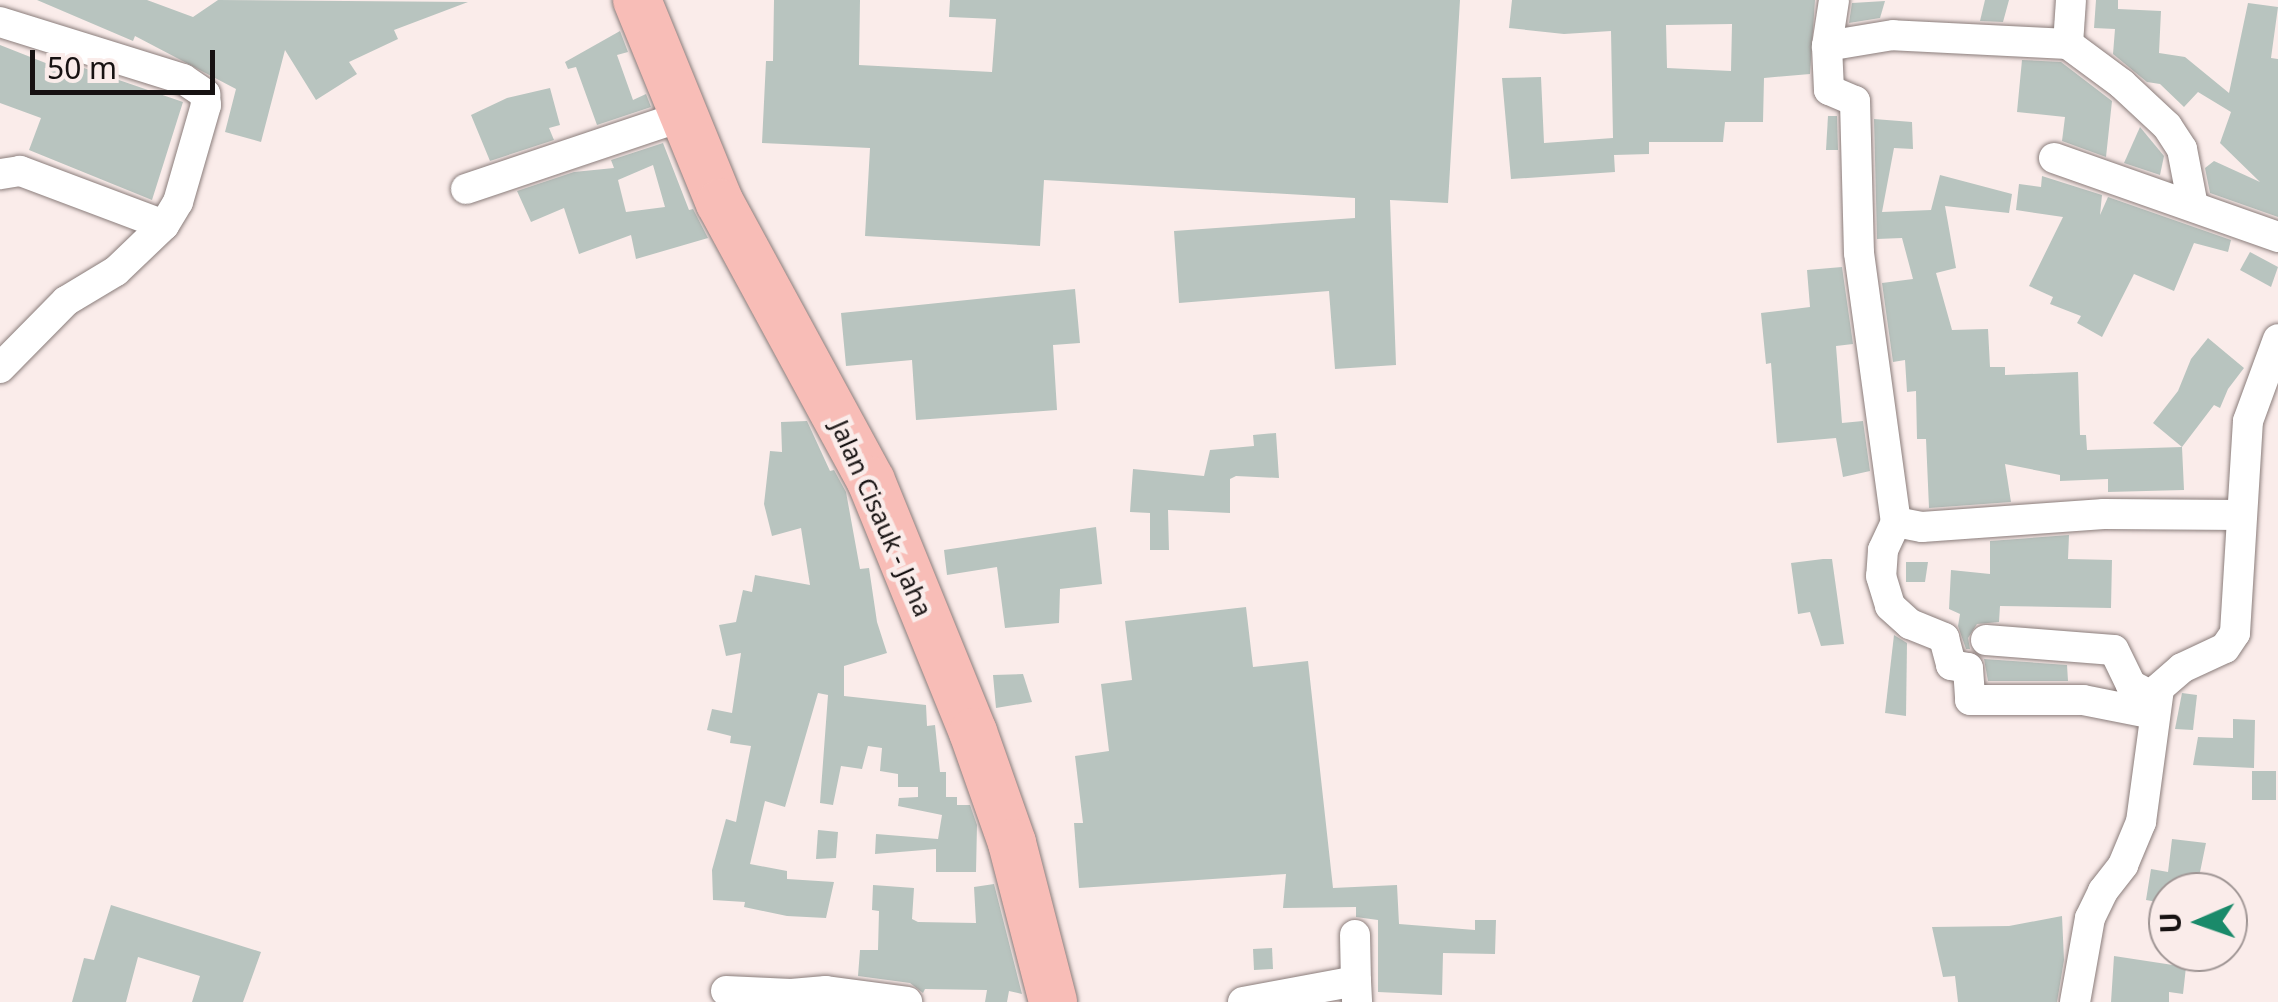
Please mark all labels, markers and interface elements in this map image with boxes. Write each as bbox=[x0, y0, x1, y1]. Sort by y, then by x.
scale bar bbox=[35, 30, 220, 92]
text: 50 m bbox=[47, 47, 117, 88]
street label: Jalan Cisauk - Jaha bbox=[825, 415, 939, 621]
north arrow bbox=[2148, 872, 2248, 972]
text: U bbox=[2151, 912, 2189, 934]

